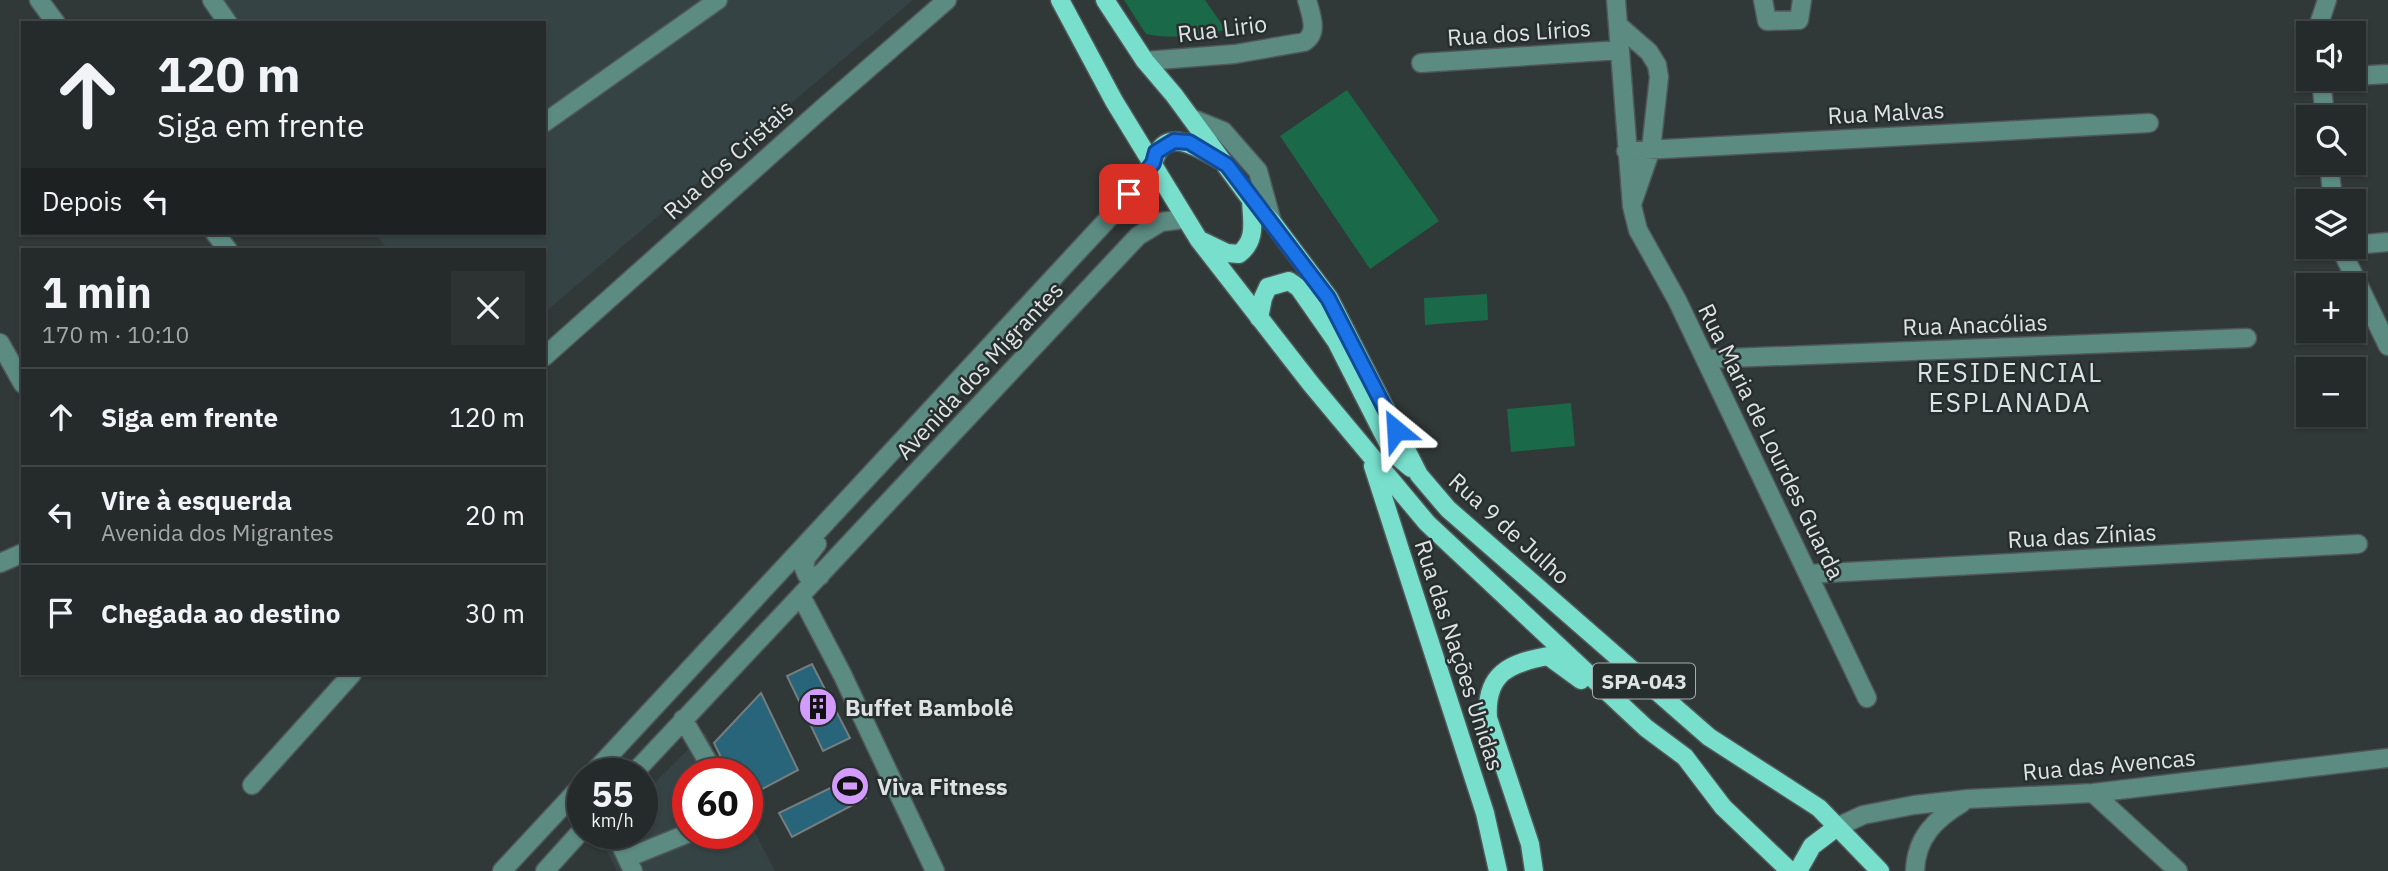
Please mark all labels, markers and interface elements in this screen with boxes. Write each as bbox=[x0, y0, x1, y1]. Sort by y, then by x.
street label: Rua Lirio bbox=[1176, 8, 1268, 48]
street label: Rua dos Lírios bbox=[1446, 12, 1592, 52]
map controls bbox=[2296, 21, 2366, 427]
button: sound bbox=[2296, 21, 2366, 91]
text: 120 m bbox=[157, 42, 301, 105]
icon: ahead bbox=[42, 49, 133, 140]
street label: Rua dos Cristais bbox=[657, 93, 799, 225]
street label: Rua Malvas bbox=[1827, 94, 1945, 130]
text: Siga em frente bbox=[157, 104, 364, 146]
button: search bbox=[2296, 105, 2366, 175]
pin bbox=[1099, 164, 1159, 224]
icon: arrive bbox=[1110, 175, 1148, 213]
icon: left bbox=[137, 182, 175, 220]
text: Depois bbox=[42, 184, 123, 218]
button: layers bbox=[2296, 189, 2366, 259]
text: 1 min bbox=[42, 265, 152, 320]
button: close bbox=[451, 271, 525, 345]
button: + bbox=[2296, 273, 2366, 343]
street label: Avenida dos Migrantes bbox=[889, 275, 1069, 465]
street label: Rua Maria de Lourdes Guarda bbox=[1692, 298, 1852, 584]
street label: Rua Anacólias bbox=[1902, 306, 2048, 342]
text: 170 m · 10:10 bbox=[42, 319, 189, 349]
district label: RESIDENCIAL ESPLANADA bbox=[1917, 355, 2103, 419]
button: − bbox=[2296, 357, 2366, 427]
position arrow bbox=[1359, 393, 1433, 467]
icon: ahead bbox=[42, 398, 80, 436]
text: Siga em frente bbox=[101, 400, 278, 434]
text: 120 m bbox=[449, 400, 525, 434]
street label: Rua 9 de Julho bbox=[1443, 466, 1577, 590]
text: Vire à esquerda bbox=[101, 483, 292, 517]
icon: left bbox=[42, 496, 80, 534]
text: 20 m bbox=[465, 498, 525, 532]
street label: Rua das Zínias bbox=[2007, 516, 2157, 554]
text: Avenida dos Migrantes bbox=[101, 517, 334, 547]
street label: Rua das Nações Unidas bbox=[1408, 536, 1512, 774]
icon: arrive bbox=[42, 594, 80, 632]
text: Chegada ao destino bbox=[101, 596, 340, 630]
text: 30 m bbox=[465, 596, 525, 630]
road number: SPA-043 bbox=[1593, 664, 1695, 698]
building icon: Buffet Bambolê bbox=[797, 686, 839, 728]
place label: Buffet Bambolê bbox=[845, 692, 1014, 722]
street label: Rua das Avencas bbox=[2021, 741, 2197, 787]
speed limit sign: 60 bbox=[672, 758, 763, 849]
sports icon: Viva Fitness bbox=[829, 765, 871, 807]
text: 55 bbox=[591, 771, 634, 817]
place label: Viva Fitness bbox=[877, 771, 1008, 801]
text: km/h bbox=[591, 809, 634, 832]

